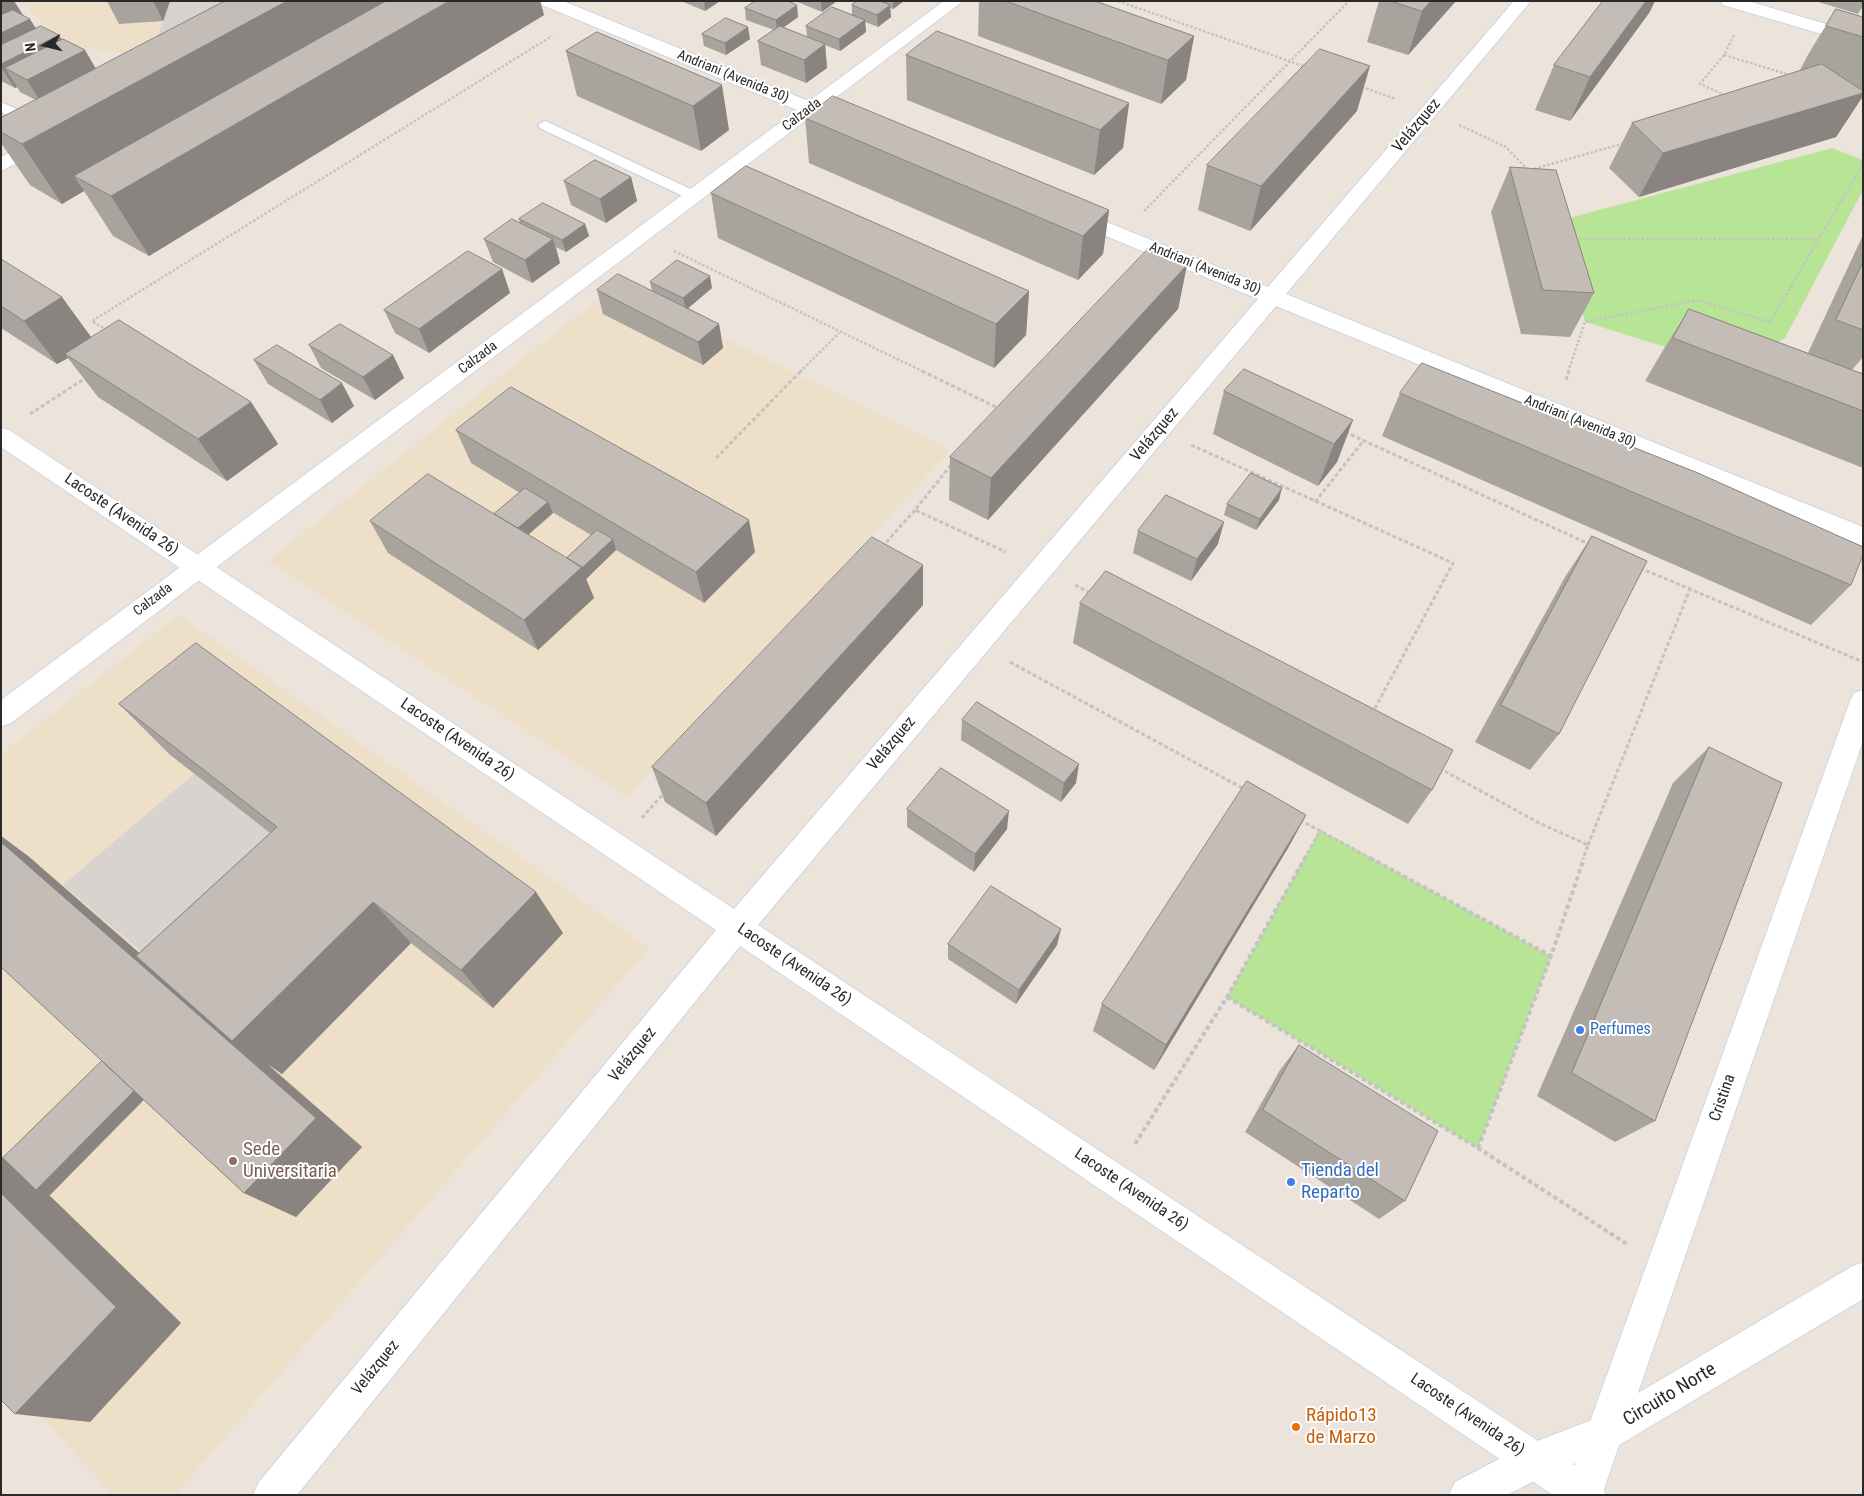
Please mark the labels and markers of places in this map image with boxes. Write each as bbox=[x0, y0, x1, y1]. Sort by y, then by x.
place label: Perfumes bbox=[1590, 1020, 1651, 1040]
marker: Perfumes bbox=[1574, 1024, 1586, 1036]
place label: Sede Universitaria bbox=[243, 1139, 337, 1183]
marker: Sede Universitaria bbox=[227, 1155, 239, 1167]
place label: Tienda del Reparto bbox=[1301, 1160, 1379, 1204]
marker: Tienda del Reparto bbox=[1285, 1176, 1297, 1188]
place label: Rápido13 de Marzo bbox=[1306, 1405, 1377, 1449]
marker: Rápido13 de Marzo bbox=[1290, 1421, 1302, 1433]

